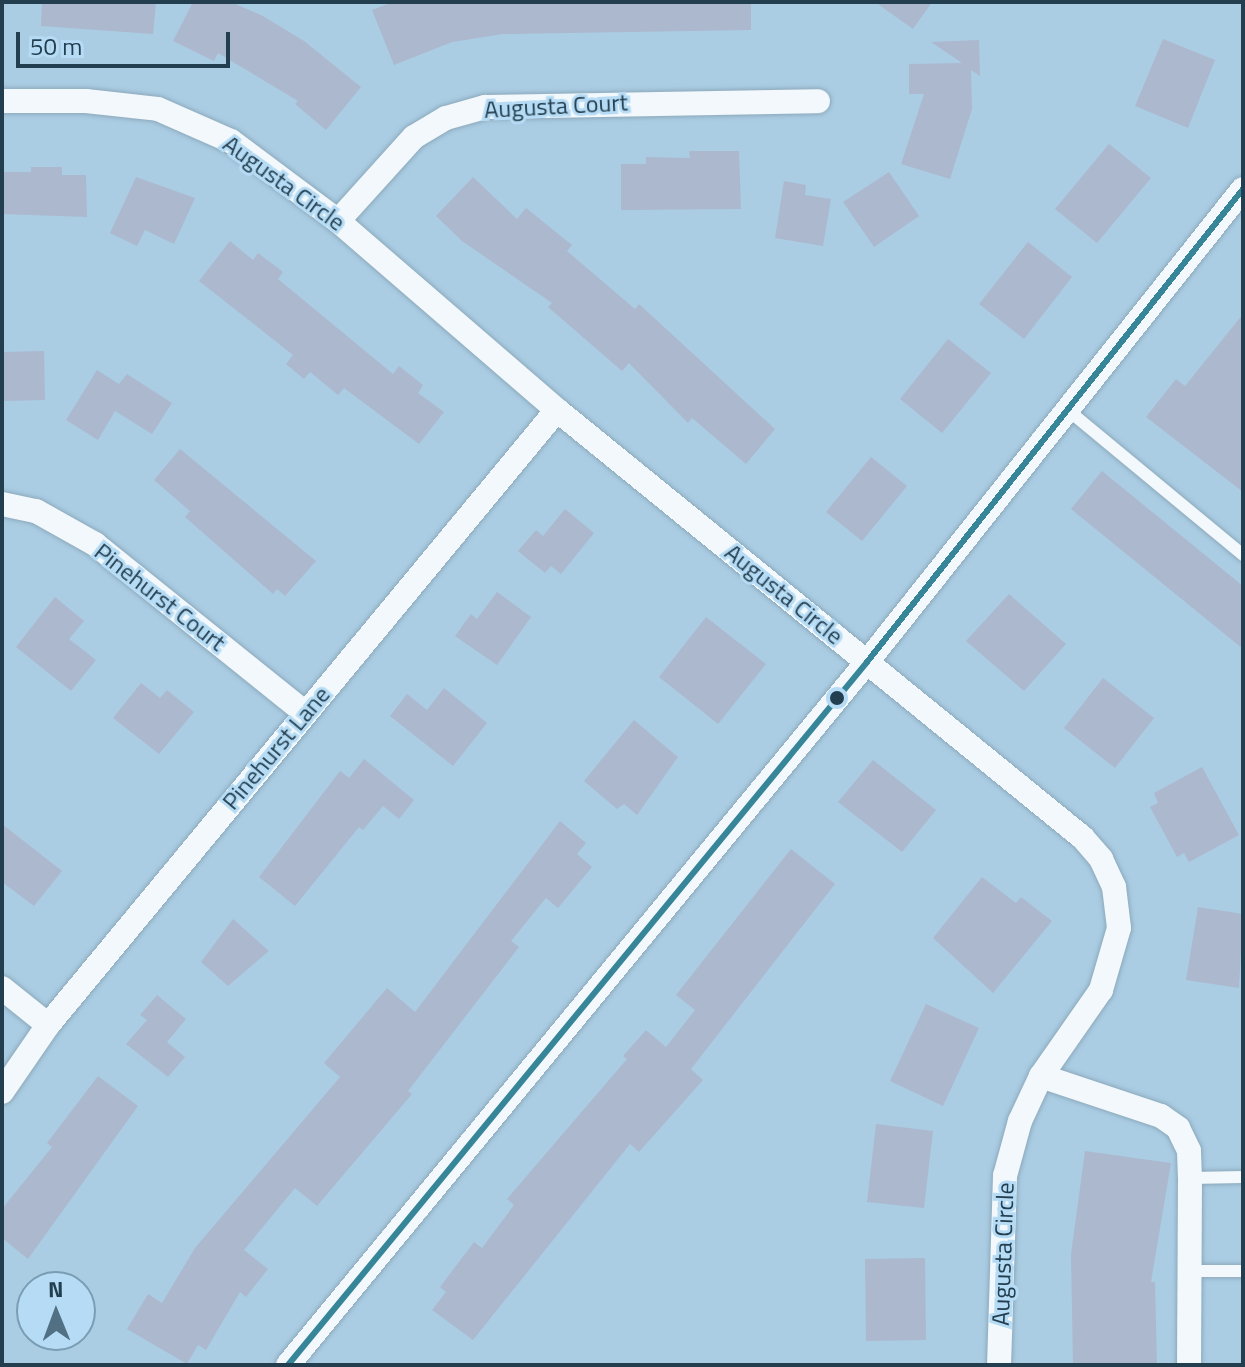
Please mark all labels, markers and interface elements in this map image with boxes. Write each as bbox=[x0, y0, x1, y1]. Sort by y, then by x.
scale bar bbox=[20, 16, 234, 66]
text: 50 m bbox=[30, 28, 82, 64]
street label: Augusta Court bbox=[483, 88, 629, 124]
street label: Augusta Circle bbox=[217, 129, 351, 237]
street label: Pinehurst Court bbox=[89, 537, 231, 657]
street label: Augusta Circle bbox=[719, 538, 849, 650]
street label: Pinehurst Lane bbox=[216, 681, 336, 815]
unlabelled marker bbox=[829, 690, 845, 706]
street label: Augusta Circle bbox=[986, 1182, 1020, 1326]
north arrow bbox=[16, 1271, 96, 1351]
text: N bbox=[48, 1272, 64, 1306]

